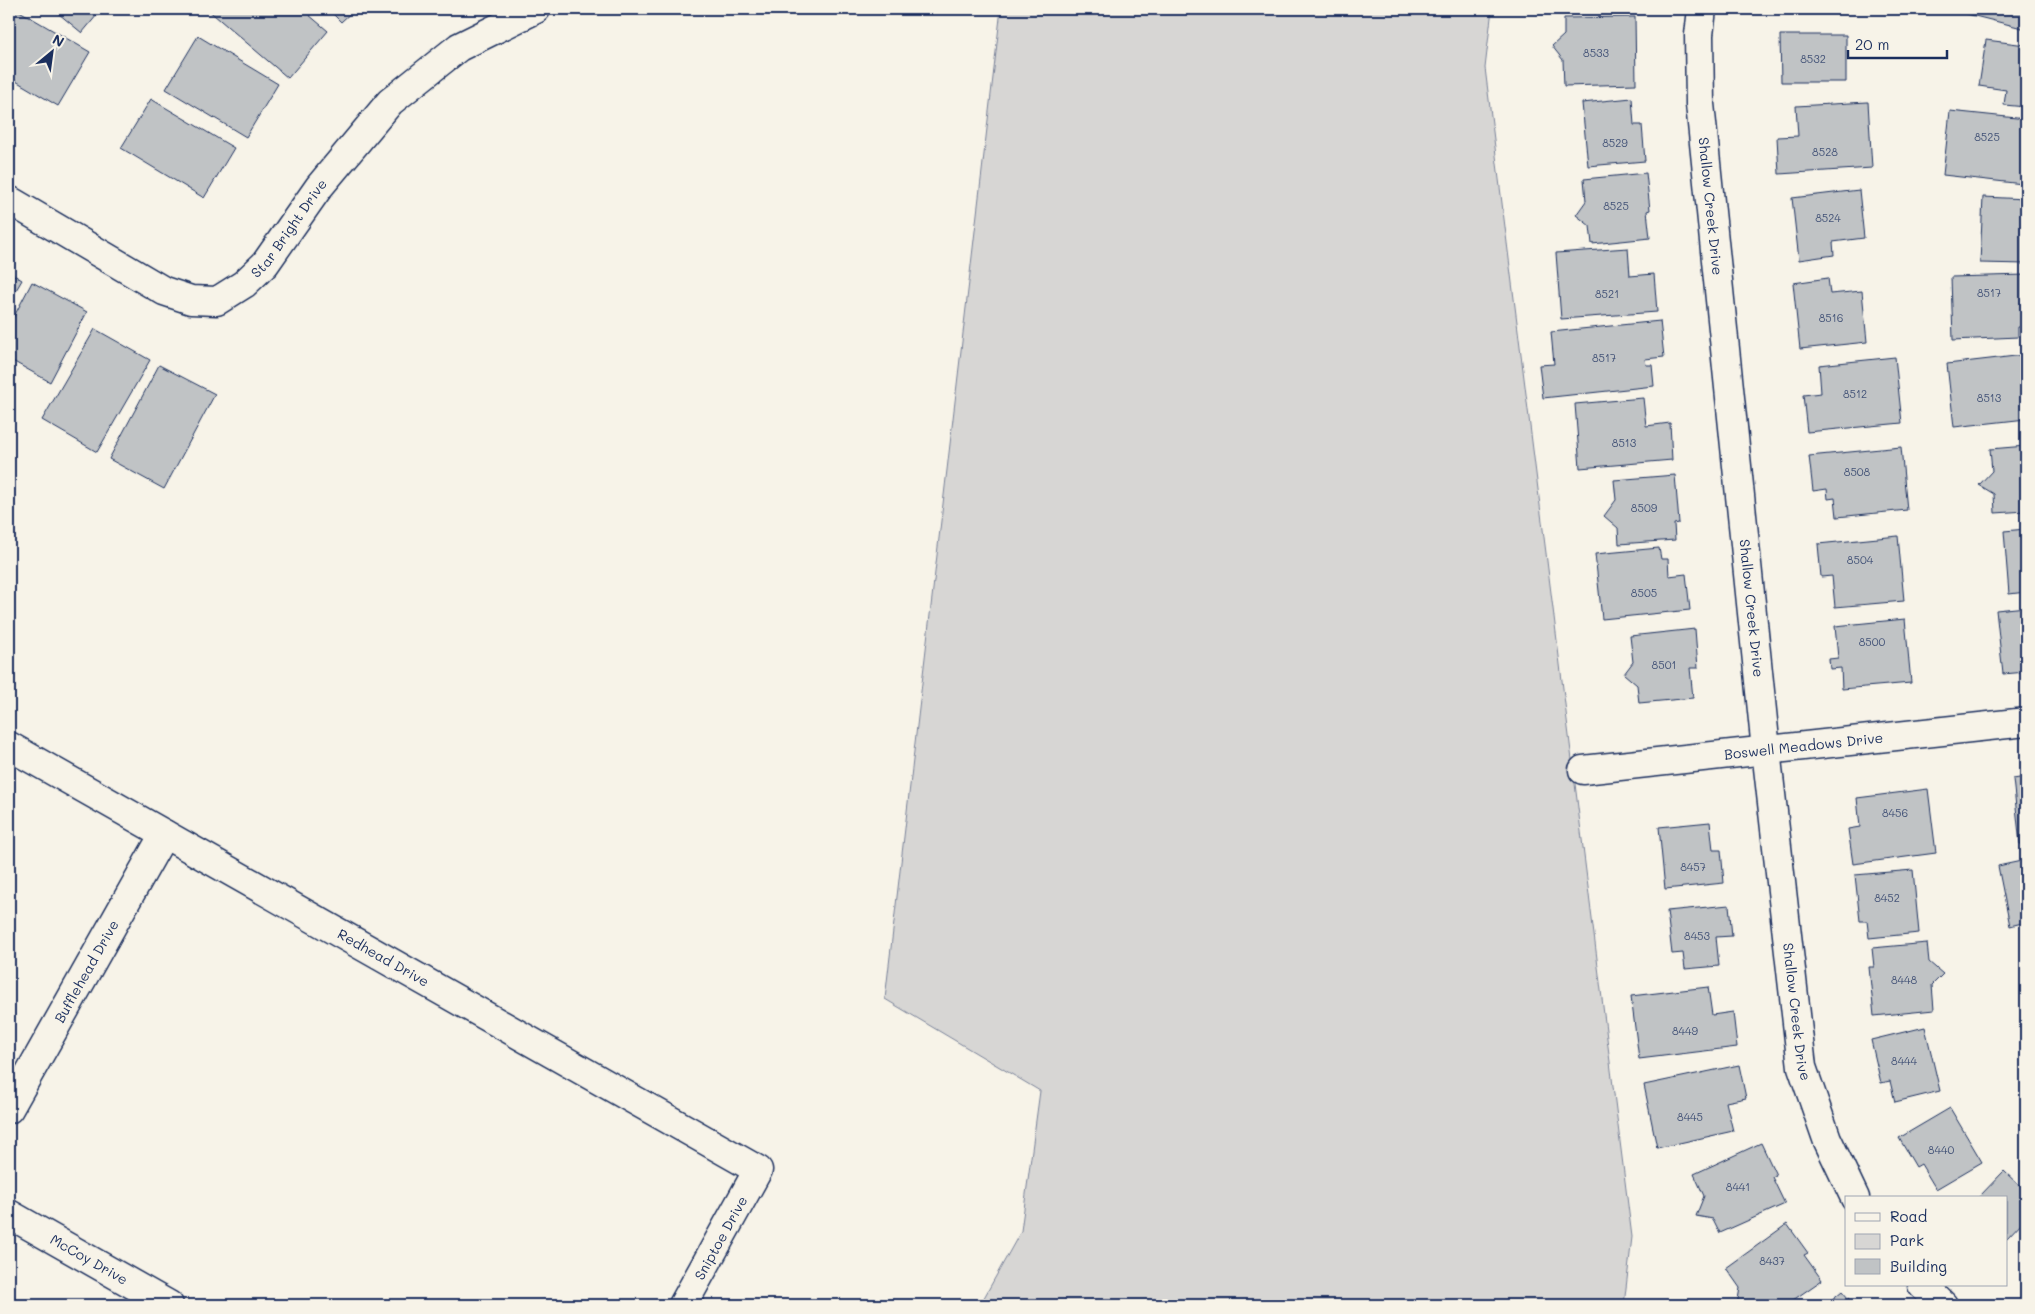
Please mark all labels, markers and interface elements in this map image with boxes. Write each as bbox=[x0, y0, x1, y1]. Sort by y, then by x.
north arrow bbox=[28, 28, 78, 78]
scale bar bbox=[1848, 28, 1946, 60]
text: N bbox=[49, 29, 68, 51]
text: 20 m bbox=[1855, 34, 1889, 54]
house number: 8533 bbox=[1583, 45, 1610, 60]
house number: 8532 bbox=[1800, 51, 1826, 66]
house number: 8525 bbox=[1974, 129, 2000, 144]
house number: 8529 bbox=[1602, 135, 1628, 150]
street label: Shallow Creek Drive bbox=[1694, 136, 1727, 276]
house number: 8528 bbox=[1812, 144, 1838, 159]
street label: Star Bright Drive bbox=[246, 175, 331, 282]
house number: 8525 bbox=[1603, 198, 1629, 213]
house number: 8524 bbox=[1815, 210, 1841, 225]
house number: 8517 bbox=[1977, 285, 2001, 300]
house number: 8521 bbox=[1595, 286, 1619, 301]
house number: 8516 bbox=[1819, 310, 1843, 325]
house number: 8517 bbox=[1592, 350, 1616, 365]
house number: 8512 bbox=[1843, 386, 1867, 401]
house number: 8513 bbox=[1977, 390, 2002, 405]
house number: 8513 bbox=[1612, 435, 1637, 450]
house number: 8508 bbox=[1844, 464, 1871, 479]
house number: 8509 bbox=[1631, 500, 1658, 515]
street label: Shallow Creek Drive bbox=[1736, 538, 1769, 678]
house number: 8504 bbox=[1847, 552, 1874, 567]
house number: 8505 bbox=[1631, 585, 1657, 600]
house number: 8500 bbox=[1859, 634, 1886, 649]
house number: 8501 bbox=[1652, 657, 1676, 672]
street label: Boswell Meadows Drive bbox=[1723, 728, 1884, 764]
house number: 8456 bbox=[1882, 805, 1908, 820]
house number: 8457 bbox=[1680, 859, 1706, 874]
house number: 8452 bbox=[1874, 890, 1900, 905]
street label: Bufflehead Drive bbox=[50, 916, 123, 1026]
street label: Redhead Drive bbox=[334, 924, 433, 991]
house number: 8453 bbox=[1684, 928, 1711, 943]
street label: Shallow Creek Drive bbox=[1779, 942, 1816, 1083]
house number: 8448 bbox=[1891, 972, 1917, 987]
house number: 8449 bbox=[1672, 1023, 1699, 1038]
house number: 8444 bbox=[1891, 1053, 1918, 1068]
house number: 8445 bbox=[1677, 1109, 1703, 1124]
house number: 8440 bbox=[1928, 1142, 1954, 1157]
house number: 8441 bbox=[1726, 1179, 1750, 1194]
street label: Sniptoe Drive bbox=[690, 1192, 751, 1283]
legend bbox=[1845, 1196, 2008, 1286]
text: Road bbox=[1890, 1206, 1927, 1226]
street label: McCoy Drive bbox=[47, 1229, 132, 1289]
text: Park bbox=[1890, 1230, 1924, 1250]
house number: 8437 bbox=[1759, 1253, 1785, 1268]
text: Building bbox=[1890, 1256, 1947, 1276]

